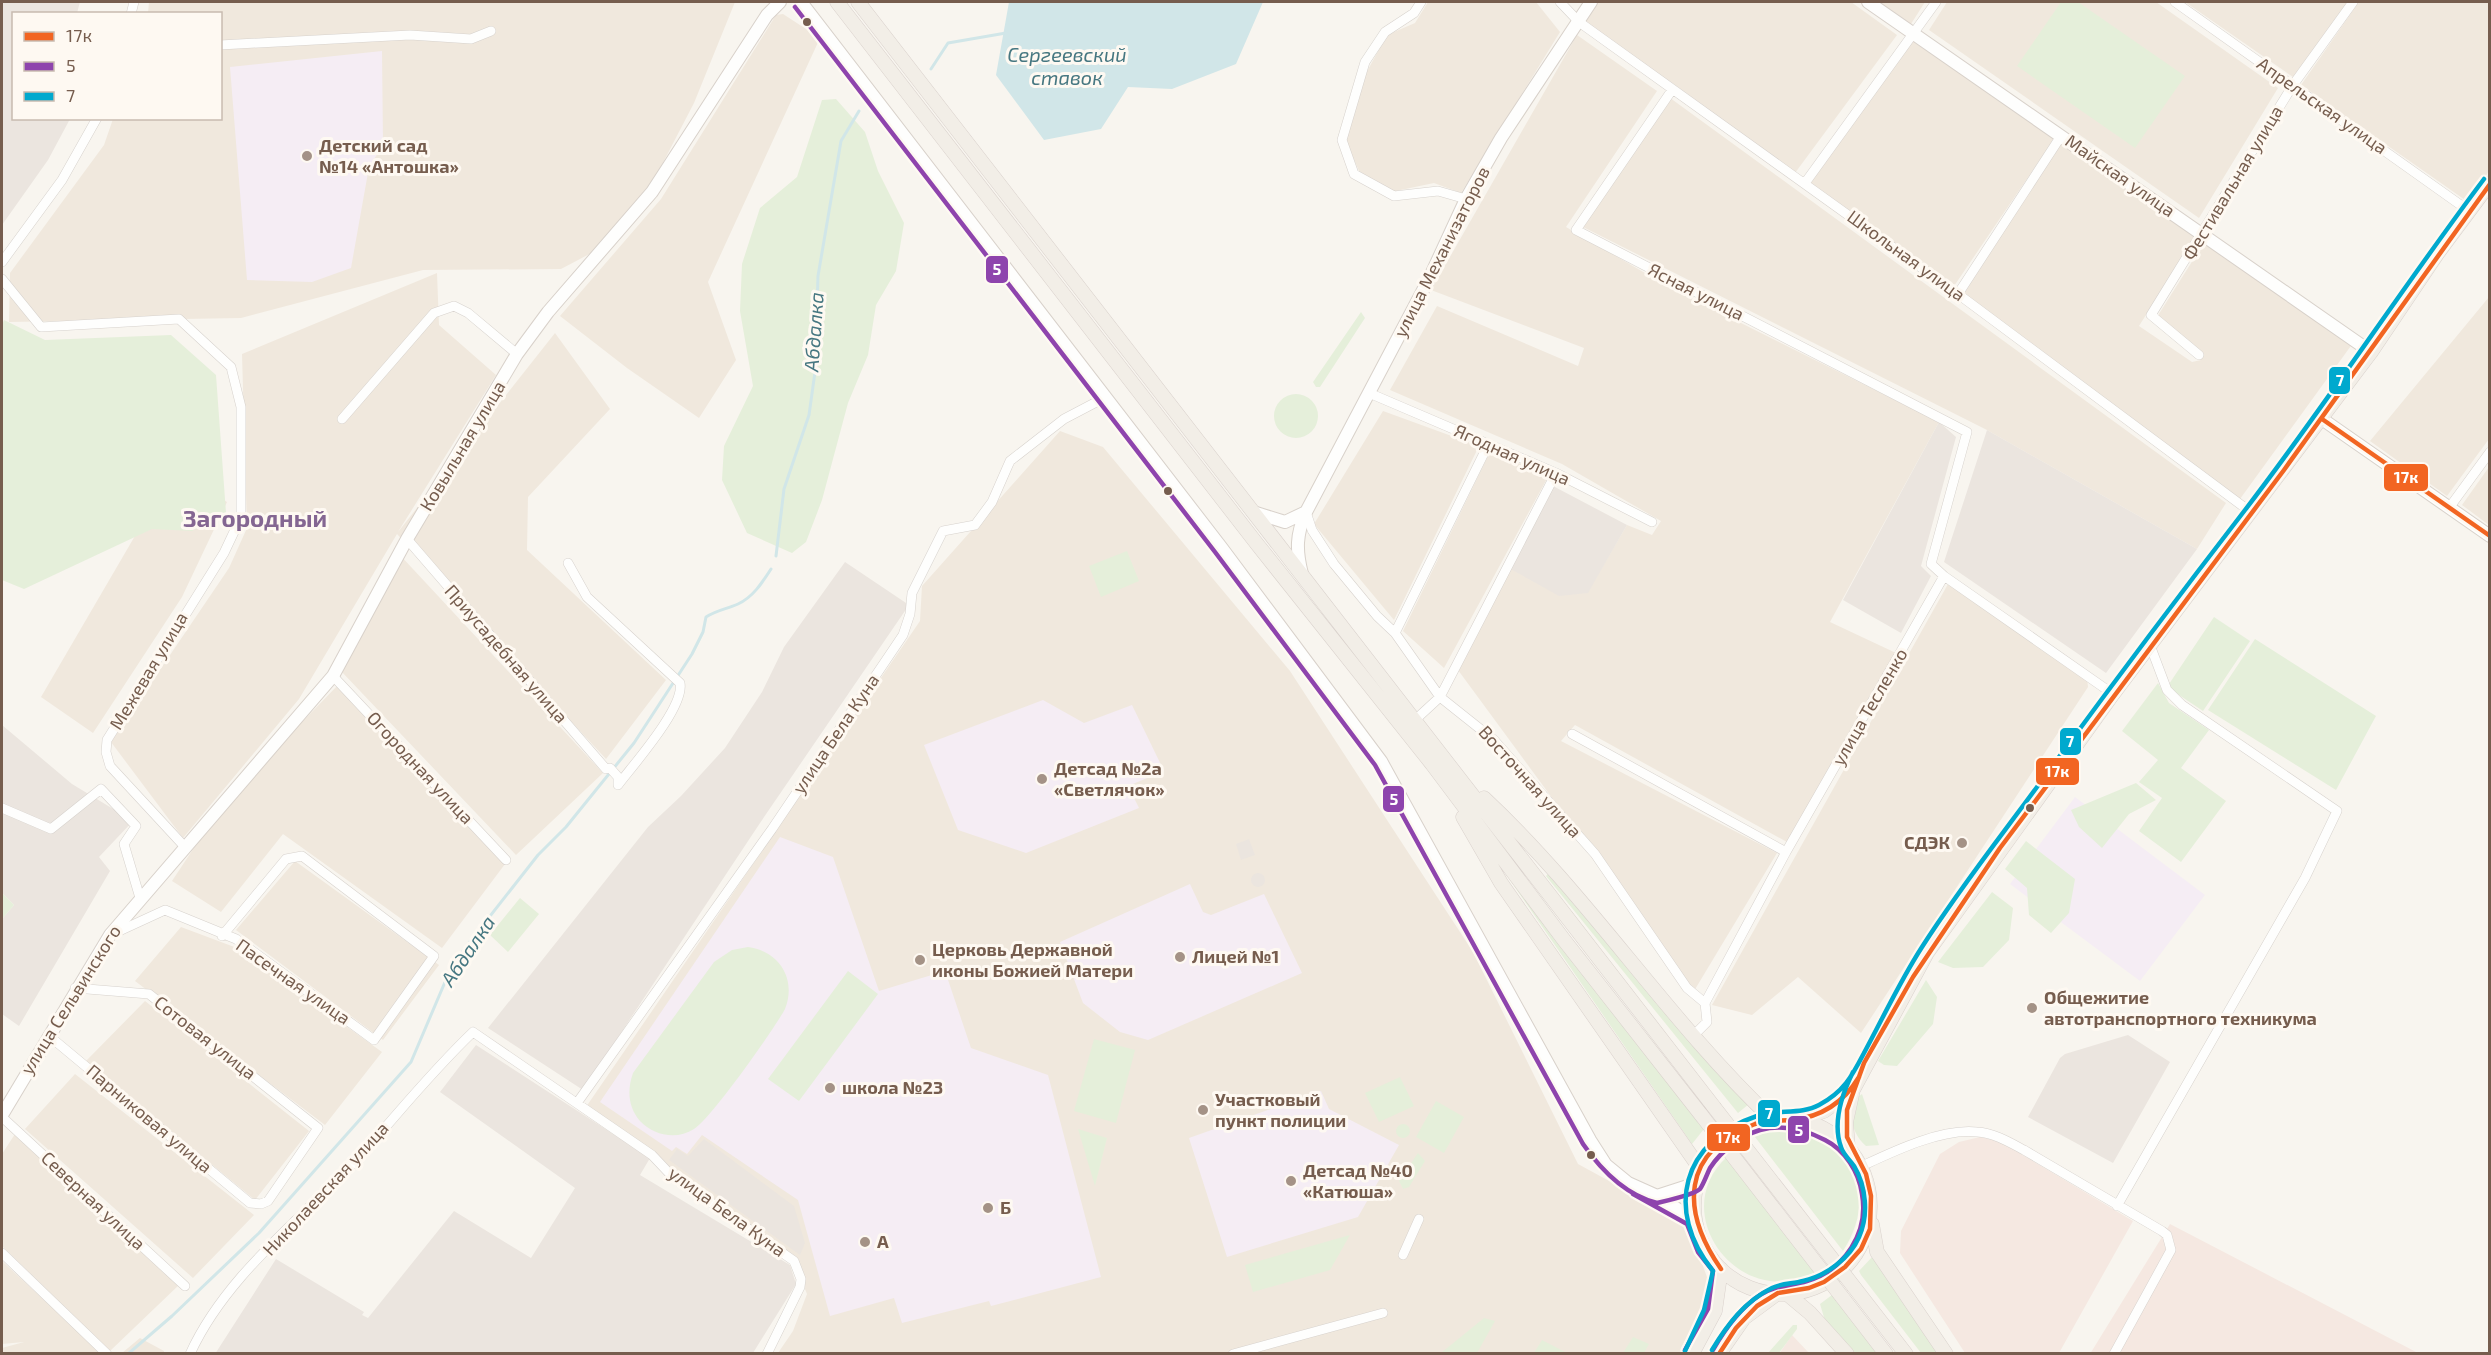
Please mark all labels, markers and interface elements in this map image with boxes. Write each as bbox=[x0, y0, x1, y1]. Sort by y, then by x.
legend bbox=[12, 12, 222, 120]
unlabelled marker bbox=[801, 16, 813, 28]
text: 17к bbox=[66, 24, 92, 46]
water label: Сергеевский ставок bbox=[1007, 42, 1127, 89]
street label: Апрельская улица bbox=[2253, 52, 2392, 158]
text: 5 bbox=[66, 54, 76, 76]
text: 7 bbox=[66, 84, 75, 106]
street label: Фестивальная улица bbox=[2177, 101, 2287, 264]
street label: Майская улица bbox=[2062, 129, 2180, 221]
place label: Детский сад №14 «Антошка» bbox=[319, 134, 459, 177]
marker: Детский сад №14 «Антошка» bbox=[300, 149, 314, 163]
street label: улица Механизаторов bbox=[1388, 163, 1494, 341]
street label: Школьная улица bbox=[1843, 205, 1970, 305]
line badge: 5 bbox=[985, 255, 1009, 284]
street label: Ясная улица bbox=[1645, 258, 1748, 325]
text: 5 bbox=[993, 259, 1002, 278]
water label: Абдалка bbox=[798, 291, 828, 374]
line badge: 7 bbox=[2328, 366, 2351, 395]
text: 7 bbox=[2336, 370, 2345, 389]
street label: Ковыльная улица bbox=[415, 376, 510, 514]
street label: Ягодная улица bbox=[1451, 419, 1574, 489]
line badge: 17к bbox=[2383, 463, 2429, 492]
text: 17к bbox=[2394, 467, 2418, 486]
unlabelled marker bbox=[1162, 485, 1174, 497]
district label: Загородный bbox=[183, 503, 327, 532]
street label: Приусадебная улица bbox=[441, 580, 573, 727]
street label: Межевая улица bbox=[104, 608, 192, 733]
street label: улица Тесленко bbox=[1827, 644, 1912, 769]
street label: улица Бела Куна bbox=[787, 670, 883, 797]
street label: Огородная улица bbox=[363, 706, 479, 828]
street label: Восточная улица bbox=[1475, 721, 1587, 842]
line badge: 7 bbox=[2059, 727, 2082, 756]
text: 7 bbox=[2066, 731, 2075, 750]
place label: Детсад №2а «Светлячок» bbox=[1054, 757, 1165, 800]
line badge: 17к bbox=[2035, 757, 2080, 786]
text: 17к bbox=[2045, 761, 2069, 780]
marker: Детсад №2а «Светлячок» bbox=[1035, 772, 1049, 786]
line badge: 5 bbox=[1382, 785, 1405, 813]
text: 5 bbox=[1390, 789, 1399, 808]
unlabelled marker bbox=[2024, 802, 2036, 814]
place label: СДЭК bbox=[1904, 831, 1950, 853]
marker: СДЭК bbox=[1955, 836, 1969, 850]
water label: Абдалка bbox=[434, 911, 499, 991]
street label: улица Сельвинского bbox=[15, 921, 125, 1078]
street label: Пасечная улица bbox=[232, 934, 355, 1029]
place label: Церковь Державной иконы Божией Матери bbox=[932, 938, 1133, 981]
place label: Лицей №1 bbox=[1192, 945, 1279, 967]
marker: Лицей №1 bbox=[1173, 950, 1187, 964]
marker: Церковь Державной иконы Божией Матери bbox=[913, 953, 927, 967]
place label: Общежитие автотранспортного техникума bbox=[2044, 986, 2317, 1029]
street label: Сотовая улица bbox=[150, 991, 261, 1084]
marker: Общежитие автотранспортного техникума bbox=[2025, 1001, 2039, 1015]
street label: Парниковая улица bbox=[82, 1059, 217, 1177]
place label: школа №23 bbox=[842, 1076, 943, 1098]
marker: школа №23 bbox=[823, 1081, 837, 1095]
place label: Участковый пункт полиции bbox=[1215, 1088, 1346, 1131]
line badge: 7 bbox=[1757, 1099, 1781, 1128]
marker: Участковый пункт полиции bbox=[1196, 1103, 1210, 1117]
text: 7 bbox=[1765, 1103, 1774, 1122]
line badge: 5 bbox=[1787, 1115, 1810, 1144]
street label: Николаевская улица bbox=[258, 1117, 393, 1260]
text: 5 bbox=[1795, 1120, 1804, 1139]
line badge: 17к bbox=[1706, 1123, 1751, 1152]
text: 17к bbox=[1716, 1127, 1740, 1146]
street label: Северная улица bbox=[37, 1146, 150, 1254]
unlabelled marker bbox=[1585, 1149, 1597, 1161]
place label: Детсад №40 «Катюша» bbox=[1303, 1159, 1413, 1202]
street label: улица Бела Куна bbox=[665, 1161, 790, 1261]
marker: Детсад №40 «Катюша» bbox=[1284, 1174, 1298, 1188]
place label: Б bbox=[1000, 1196, 1011, 1218]
marker: Б bbox=[981, 1201, 995, 1215]
place label: А bbox=[877, 1230, 889, 1252]
marker: А bbox=[858, 1235, 872, 1249]

